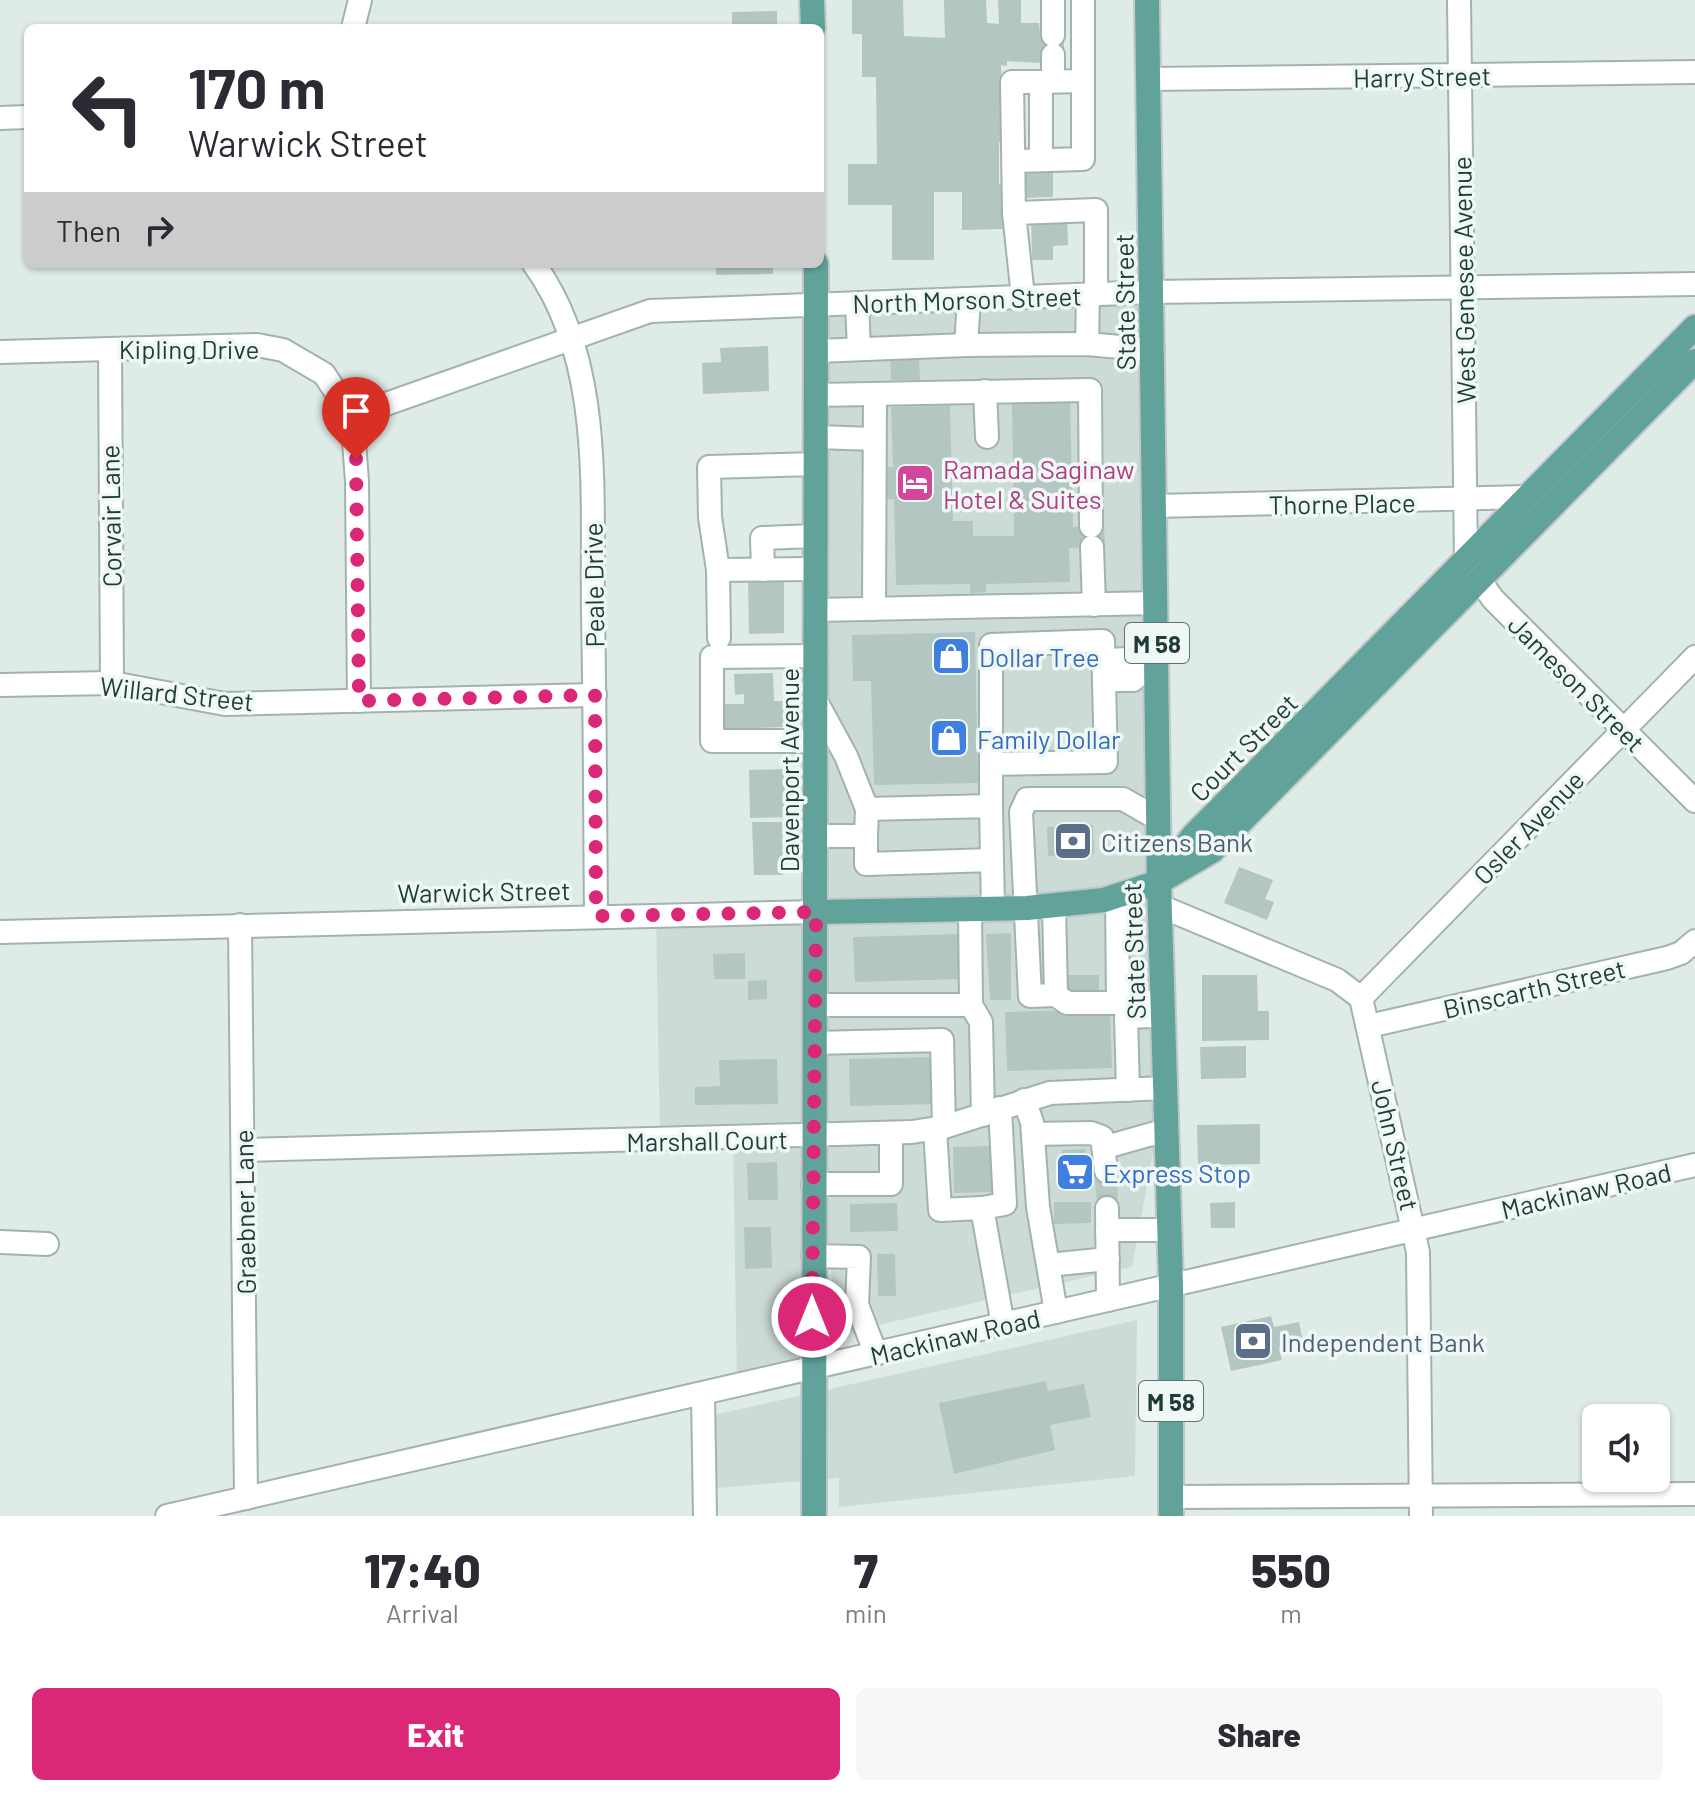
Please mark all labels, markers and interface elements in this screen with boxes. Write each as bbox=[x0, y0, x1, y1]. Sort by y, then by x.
text: 170 m bbox=[188, 53, 325, 120]
icon: left bbox=[56, 56, 160, 160]
street label: Harry Street bbox=[1353, 59, 1491, 93]
text: Warwick Street bbox=[188, 121, 428, 164]
street label: West Genesee Avenue bbox=[1445, 156, 1481, 404]
icon: right bbox=[137, 208, 181, 252]
text: Then bbox=[56, 212, 121, 248]
street label: State Street bbox=[1107, 233, 1141, 371]
street label: North Morson Street bbox=[852, 280, 1082, 318]
street label: Kipling Drive bbox=[119, 333, 259, 364]
pin bbox=[322, 377, 390, 459]
icon: arrive bbox=[334, 389, 378, 433]
street label: Corvair Lane bbox=[93, 444, 127, 588]
place label: Ramada Saginaw Hotel & Suites bbox=[943, 453, 1135, 514]
hotel icon: Ramada Saginaw Hotel & Suites bbox=[894, 462, 936, 504]
street label: Thorne Place bbox=[1268, 486, 1416, 520]
street label: Peale Drive bbox=[576, 522, 610, 648]
street label: Jameson Street bbox=[1502, 608, 1652, 758]
road number: M 58 bbox=[1125, 623, 1189, 663]
shop icon: Dollar Tree bbox=[930, 635, 972, 677]
place label: Dollar Tree bbox=[979, 641, 1100, 672]
street label: Davenport Avenue bbox=[773, 668, 804, 872]
street label: Willard Street bbox=[99, 670, 255, 716]
street label: Court Street bbox=[1183, 687, 1303, 807]
shop icon: Family Dollar bbox=[928, 717, 970, 759]
place label: Family Dollar bbox=[977, 723, 1121, 754]
street label: Osler Avenue bbox=[1466, 764, 1590, 890]
bank icon: Citizens Bank bbox=[1052, 820, 1094, 862]
place label: Citizens Bank bbox=[1101, 826, 1253, 857]
street label: Warwick Street bbox=[397, 874, 571, 908]
street label: State Street bbox=[1115, 882, 1151, 1020]
street label: Binscarth Street bbox=[1440, 952, 1628, 1024]
street label: John Street bbox=[1366, 1077, 1426, 1213]
street label: Marshall Court bbox=[626, 1123, 788, 1157]
street label: Graebner Lane bbox=[227, 1129, 261, 1295]
supermarket icon: Express Stop bbox=[1054, 1151, 1096, 1193]
street label: Mackinaw Road bbox=[1498, 1155, 1674, 1225]
place label: Express Stop bbox=[1103, 1157, 1251, 1188]
position arrow bbox=[770, 1275, 854, 1359]
street label: Mackinaw Road bbox=[867, 1301, 1043, 1371]
bank icon: Independent Bank bbox=[1232, 1320, 1274, 1362]
place label: Independent Bank bbox=[1281, 1326, 1485, 1357]
road number: M 58 bbox=[1139, 1381, 1203, 1421]
map controls bbox=[1582, 1404, 1670, 1492]
button: sound bbox=[1582, 1404, 1670, 1492]
text: 17:40 bbox=[364, 1540, 481, 1598]
text: 7 bbox=[854, 1540, 878, 1598]
text: 550 bbox=[1251, 1540, 1331, 1598]
text: Arrival bbox=[386, 1597, 459, 1628]
text: min bbox=[845, 1597, 887, 1628]
text: m bbox=[1280, 1597, 1302, 1628]
button: Exit bbox=[32, 1688, 840, 1780]
button: Share bbox=[856, 1688, 1663, 1780]

